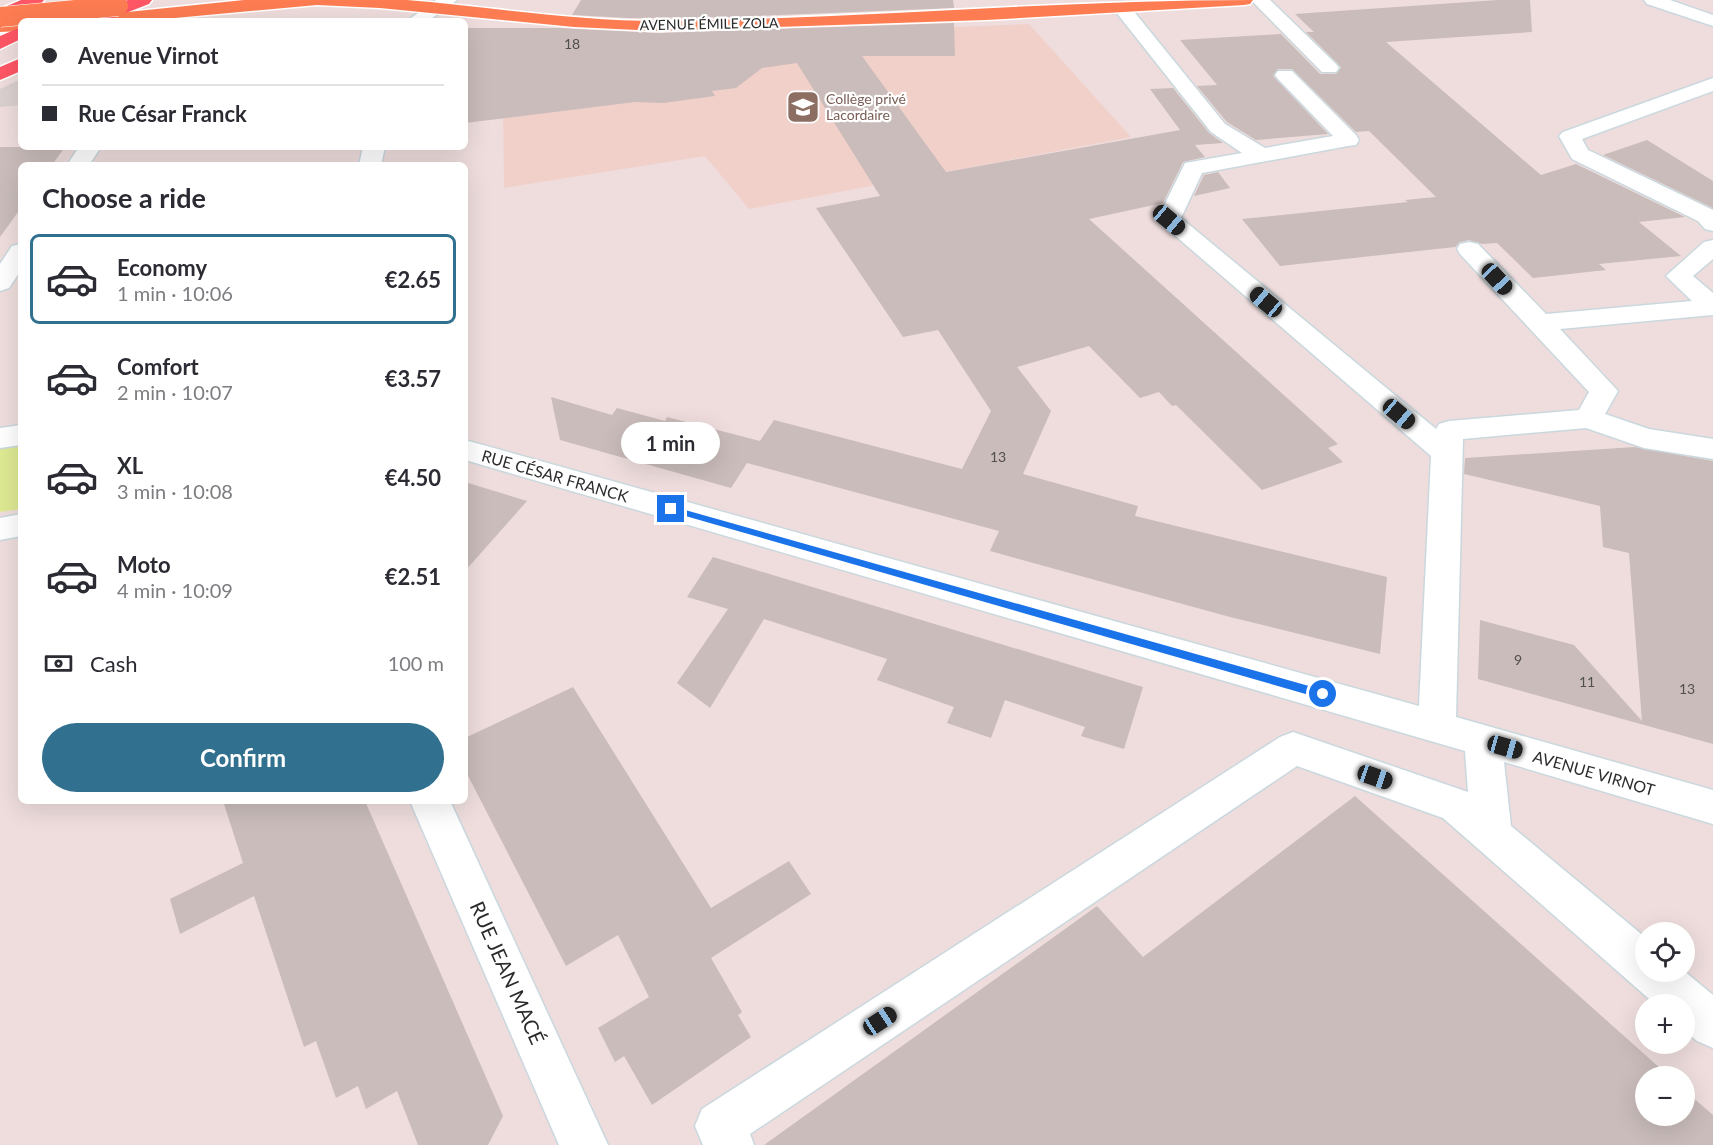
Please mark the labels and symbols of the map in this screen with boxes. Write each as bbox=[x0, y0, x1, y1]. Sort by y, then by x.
street label: AVENUE ÉMILE ZOLA bbox=[639, 14, 779, 33]
house number: 18 bbox=[564, 35, 580, 52]
school or university icon: Collège privé Lacordaire bbox=[785, 89, 821, 125]
place label: Collège privé Lacordaire bbox=[826, 90, 906, 123]
car bbox=[1149, 202, 1189, 238]
car bbox=[1478, 260, 1516, 298]
car bbox=[1246, 284, 1286, 320]
car bbox=[1379, 396, 1419, 432]
callout: 1 min bbox=[622, 422, 720, 464]
street label: RUE CÉSAR FRANCK bbox=[480, 445, 631, 506]
house number: 13 bbox=[990, 448, 1006, 465]
route end bbox=[657, 495, 684, 522]
house number: 9 bbox=[1514, 651, 1522, 668]
house number: 11 bbox=[1579, 673, 1595, 690]
route start bbox=[1309, 680, 1336, 707]
house number: 13 bbox=[1679, 680, 1695, 697]
car bbox=[1485, 733, 1525, 761]
street label: AVENUE VIRNOT bbox=[1531, 746, 1658, 799]
car bbox=[1355, 763, 1395, 791]
street label: RUE JEAN MACÉ bbox=[466, 897, 550, 1048]
car bbox=[860, 1004, 900, 1038]

